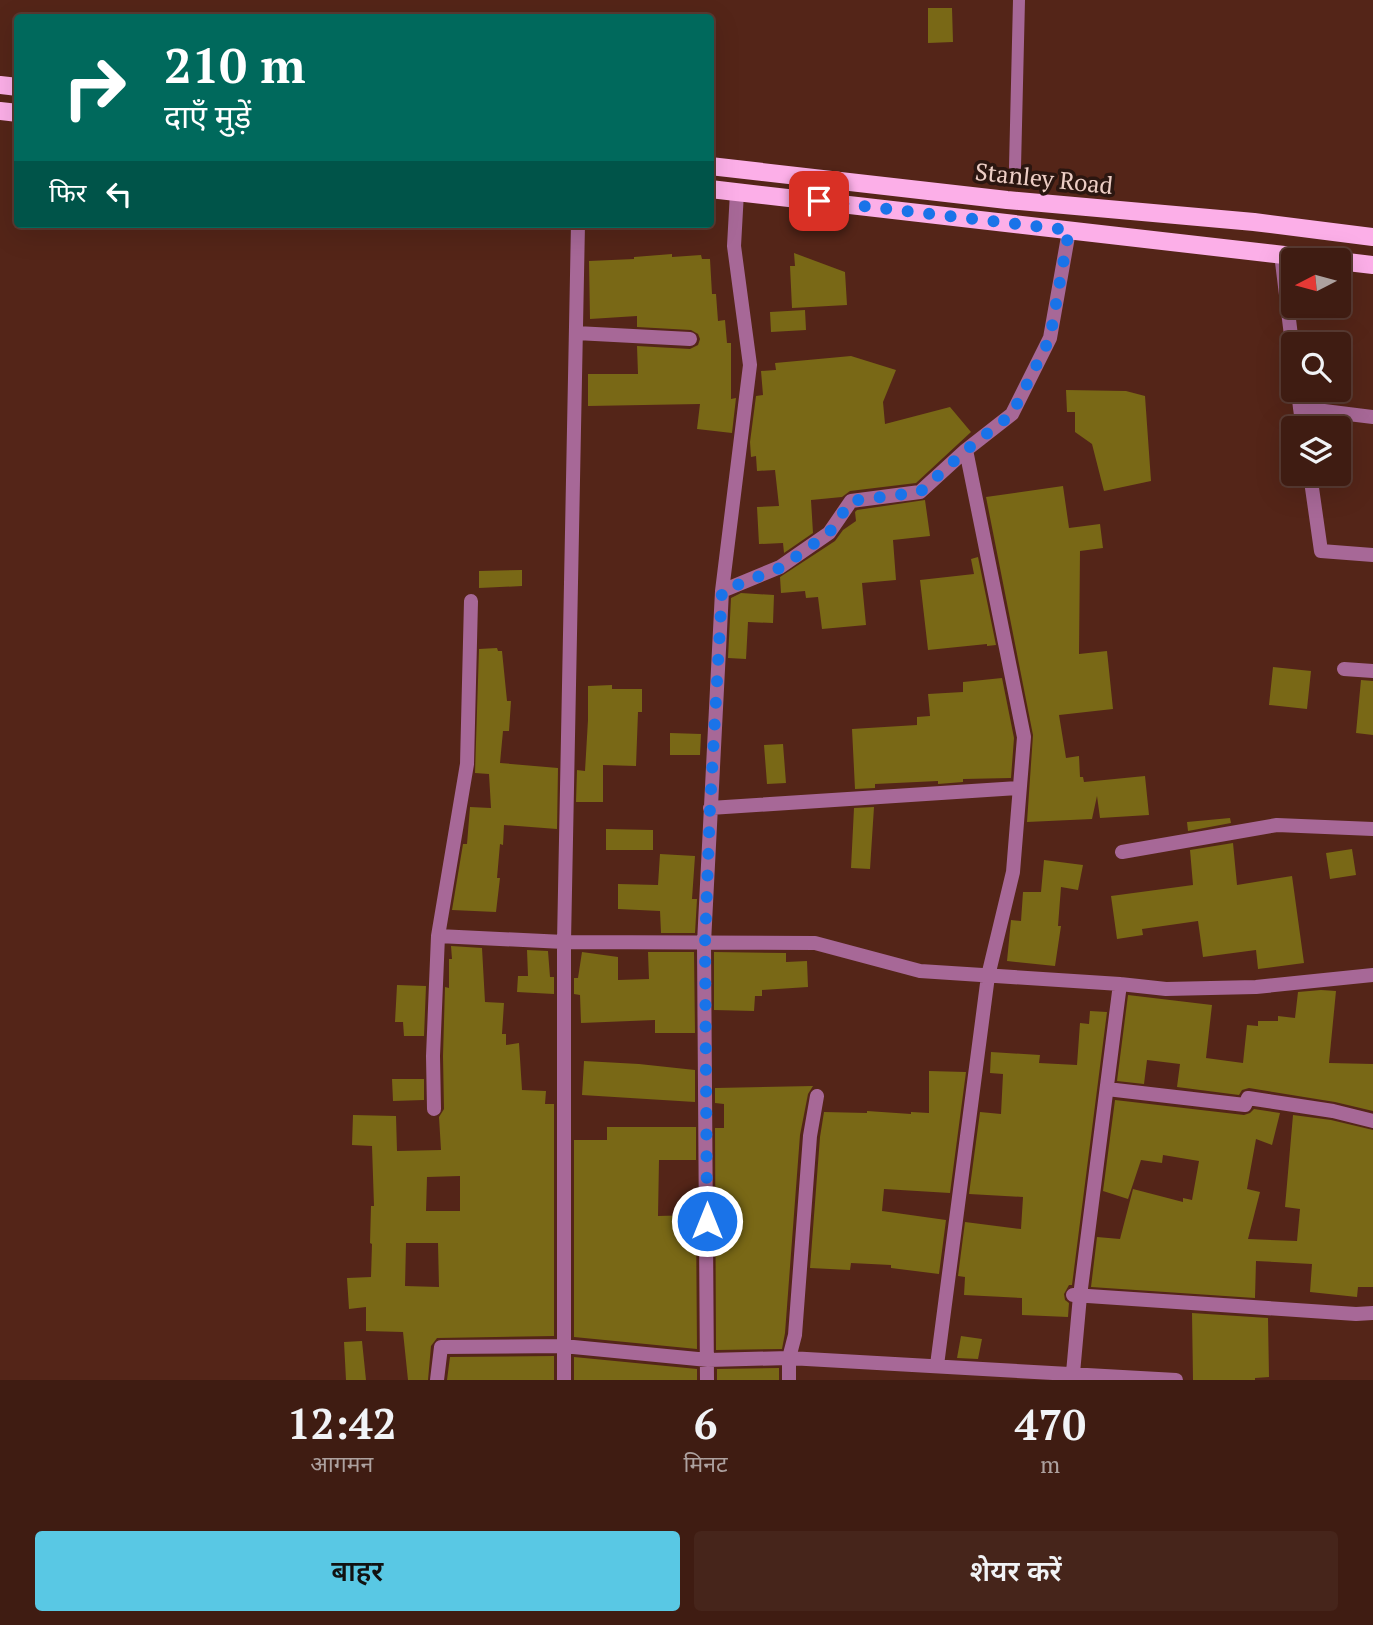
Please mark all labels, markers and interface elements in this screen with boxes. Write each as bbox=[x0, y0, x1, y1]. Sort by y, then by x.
text: 210 m bbox=[164, 32, 306, 97]
icon: right bbox=[49, 42, 140, 133]
text: दाएँ मुड़ें bbox=[164, 95, 251, 137]
street label: Stanley Road bbox=[973, 155, 1115, 201]
pin bbox=[789, 171, 849, 231]
text: फिर bbox=[49, 175, 86, 209]
icon: left bbox=[100, 175, 138, 213]
icon: arrive bbox=[800, 182, 838, 220]
north arrow bbox=[1281, 248, 1351, 318]
map controls bbox=[1281, 248, 1351, 486]
button: search bbox=[1281, 332, 1351, 402]
button: layers bbox=[1281, 416, 1351, 486]
position arrow bbox=[670, 1184, 744, 1258]
text: 12:42 bbox=[287, 1395, 396, 1451]
text: 6 bbox=[694, 1395, 717, 1451]
text: 470 bbox=[1015, 1396, 1086, 1452]
text: आगमन bbox=[310, 1448, 373, 1479]
text: मिनट bbox=[684, 1448, 728, 1479]
text: m bbox=[1040, 1449, 1060, 1480]
button: बाहर bbox=[35, 1531, 680, 1611]
button: शेयर करें bbox=[694, 1531, 1338, 1611]

